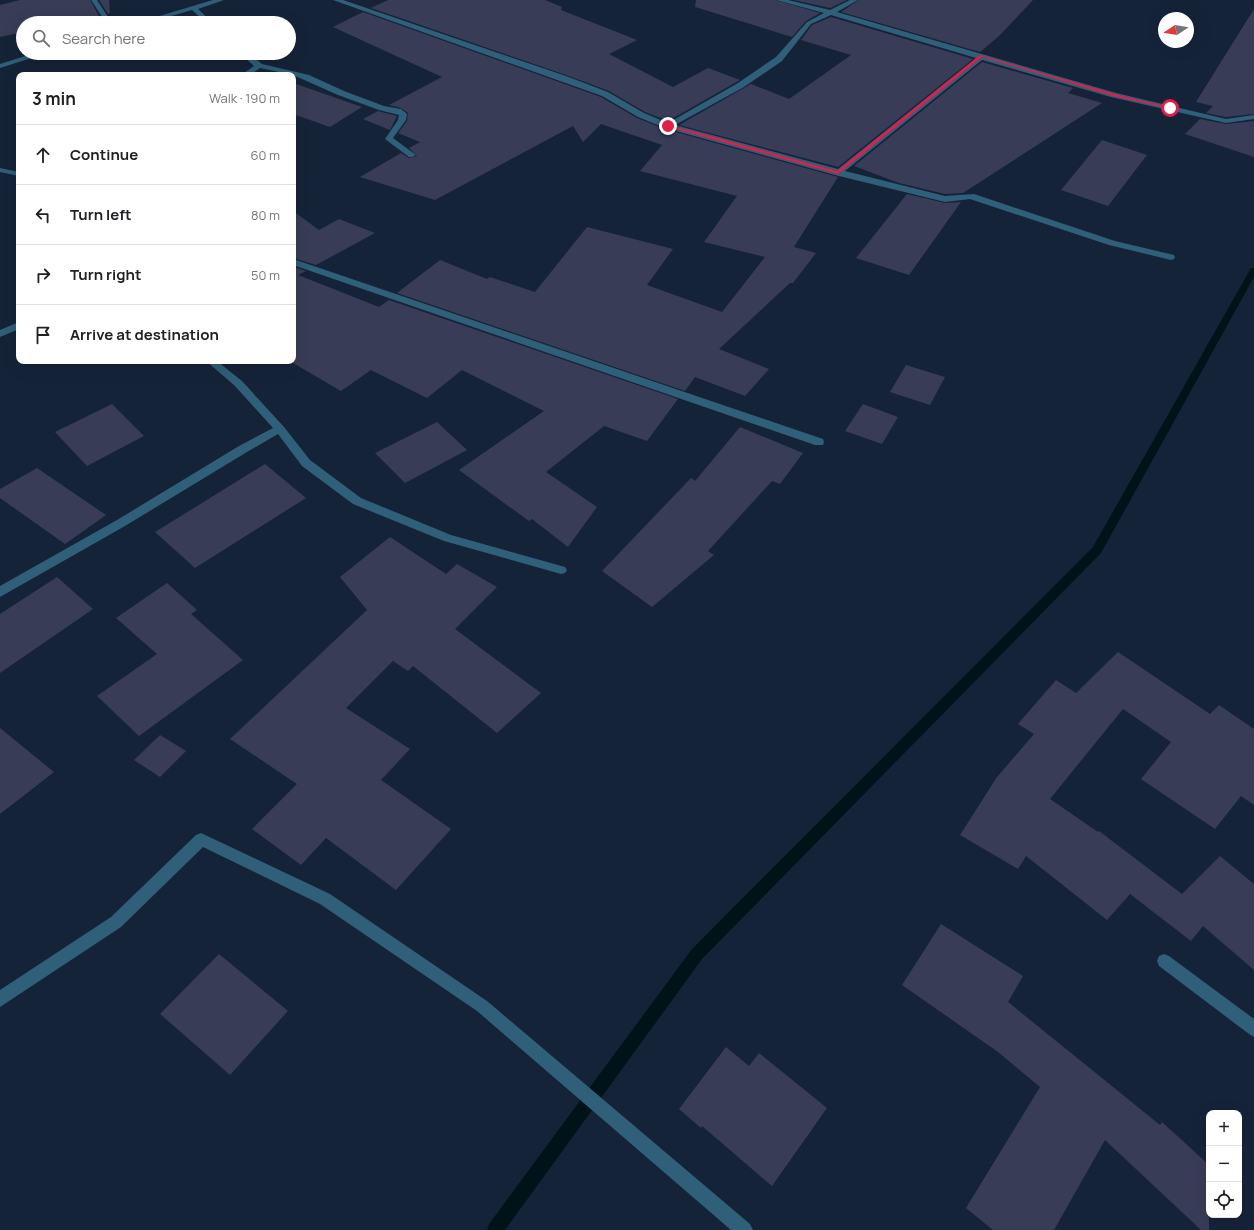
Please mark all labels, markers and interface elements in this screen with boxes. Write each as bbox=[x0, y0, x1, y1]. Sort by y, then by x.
north arrow bbox=[1158, 12, 1194, 48]
search box bbox=[16, 16, 296, 60]
icon: search bbox=[30, 27, 52, 49]
text: Search here bbox=[62, 28, 145, 49]
text: 3 min bbox=[32, 87, 76, 110]
text: Walk · 190 m bbox=[209, 89, 280, 107]
route start bbox=[1161, 99, 1179, 117]
route end bbox=[659, 117, 677, 135]
icon: ahead bbox=[32, 144, 54, 166]
text: Continue bbox=[70, 144, 138, 165]
text: 60 m bbox=[250, 146, 280, 164]
icon: left bbox=[32, 204, 54, 226]
text: Turn left bbox=[70, 204, 132, 225]
text: 80 m bbox=[251, 206, 280, 224]
icon: right bbox=[32, 264, 54, 286]
text: Turn right bbox=[70, 264, 141, 285]
text: 50 m bbox=[251, 266, 280, 284]
icon: arrive bbox=[32, 324, 54, 346]
text: Arrive at destination bbox=[70, 324, 219, 345]
map controls bbox=[1206, 1110, 1242, 1218]
button: + bbox=[1206, 1110, 1242, 1146]
button: − bbox=[1206, 1146, 1242, 1182]
button: locate bbox=[1206, 1182, 1242, 1218]

